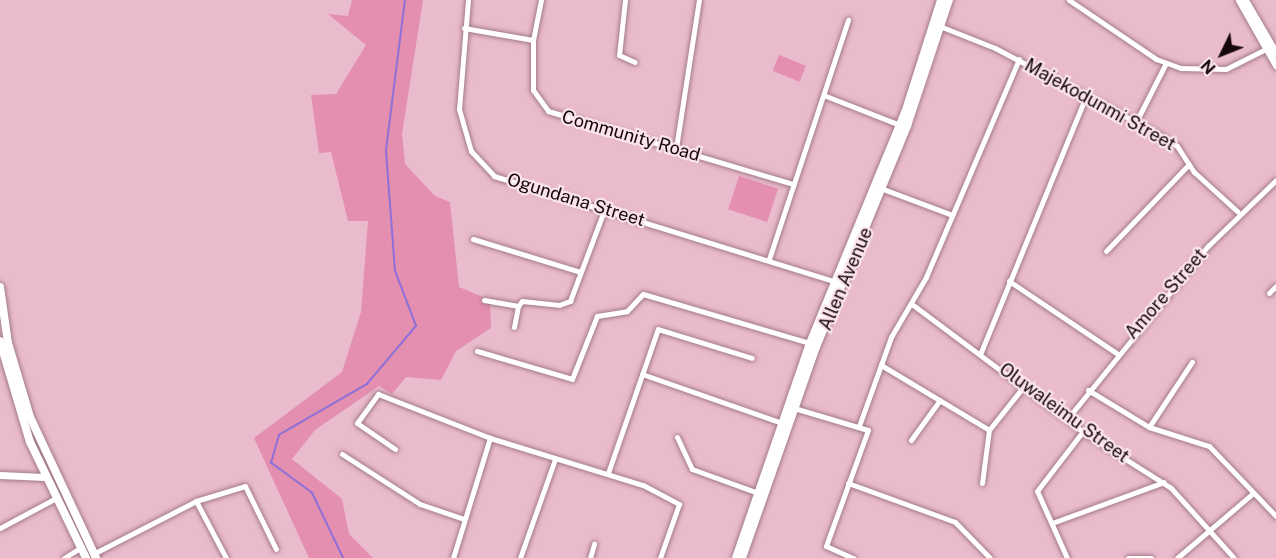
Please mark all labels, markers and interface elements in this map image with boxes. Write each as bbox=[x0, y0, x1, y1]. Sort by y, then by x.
north arrow bbox=[1192, 24, 1252, 84]
street label: Majekodunmi Street bbox=[1021, 55, 1179, 155]
text: N bbox=[1197, 56, 1220, 78]
street label: Community Road bbox=[559, 106, 703, 166]
street label: Ogundana Street bbox=[504, 169, 648, 231]
street label: Allen Avenue bbox=[815, 224, 877, 334]
street label: Amore Street bbox=[1121, 244, 1211, 344]
street label: Oluwaleimu Street bbox=[995, 359, 1133, 467]

